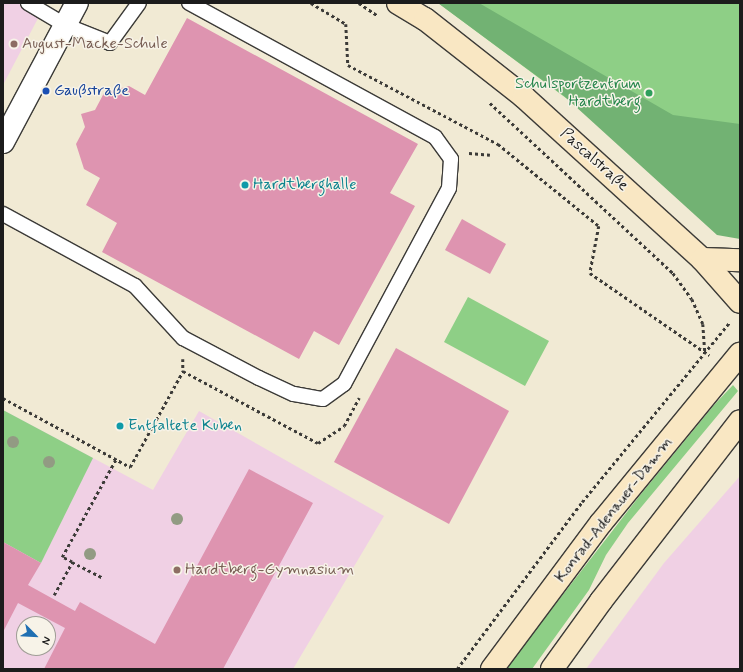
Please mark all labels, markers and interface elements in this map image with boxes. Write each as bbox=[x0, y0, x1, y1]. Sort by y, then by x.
place label: August-Macke-Schule bbox=[22, 34, 168, 54]
marker: August-Macke-Schule bbox=[9, 39, 19, 49]
place label: Schulsportzentrum Hardtberg bbox=[515, 74, 641, 112]
place label: Gaußstraße bbox=[54, 81, 129, 101]
marker: Gaußstraße bbox=[41, 86, 51, 96]
marker: Schulsportzentrum Hardtberg bbox=[644, 88, 654, 98]
street label: Pascalstraße bbox=[556, 124, 632, 196]
place label: Hardtberghalle bbox=[253, 175, 356, 195]
marker: Hardtberghalle bbox=[240, 180, 250, 190]
place label: Entfaltete Kuben bbox=[128, 416, 244, 436]
marker: Entfaltete Kuben bbox=[115, 421, 125, 431]
street label: Konrad-Adenauer-Damm bbox=[551, 433, 677, 587]
place label: Hardtberg-Gymnasium bbox=[185, 560, 354, 580]
marker: Hardtberg-Gymnasium bbox=[172, 565, 182, 575]
north arrow bbox=[16, 616, 56, 656]
text: N bbox=[38, 634, 54, 647]

